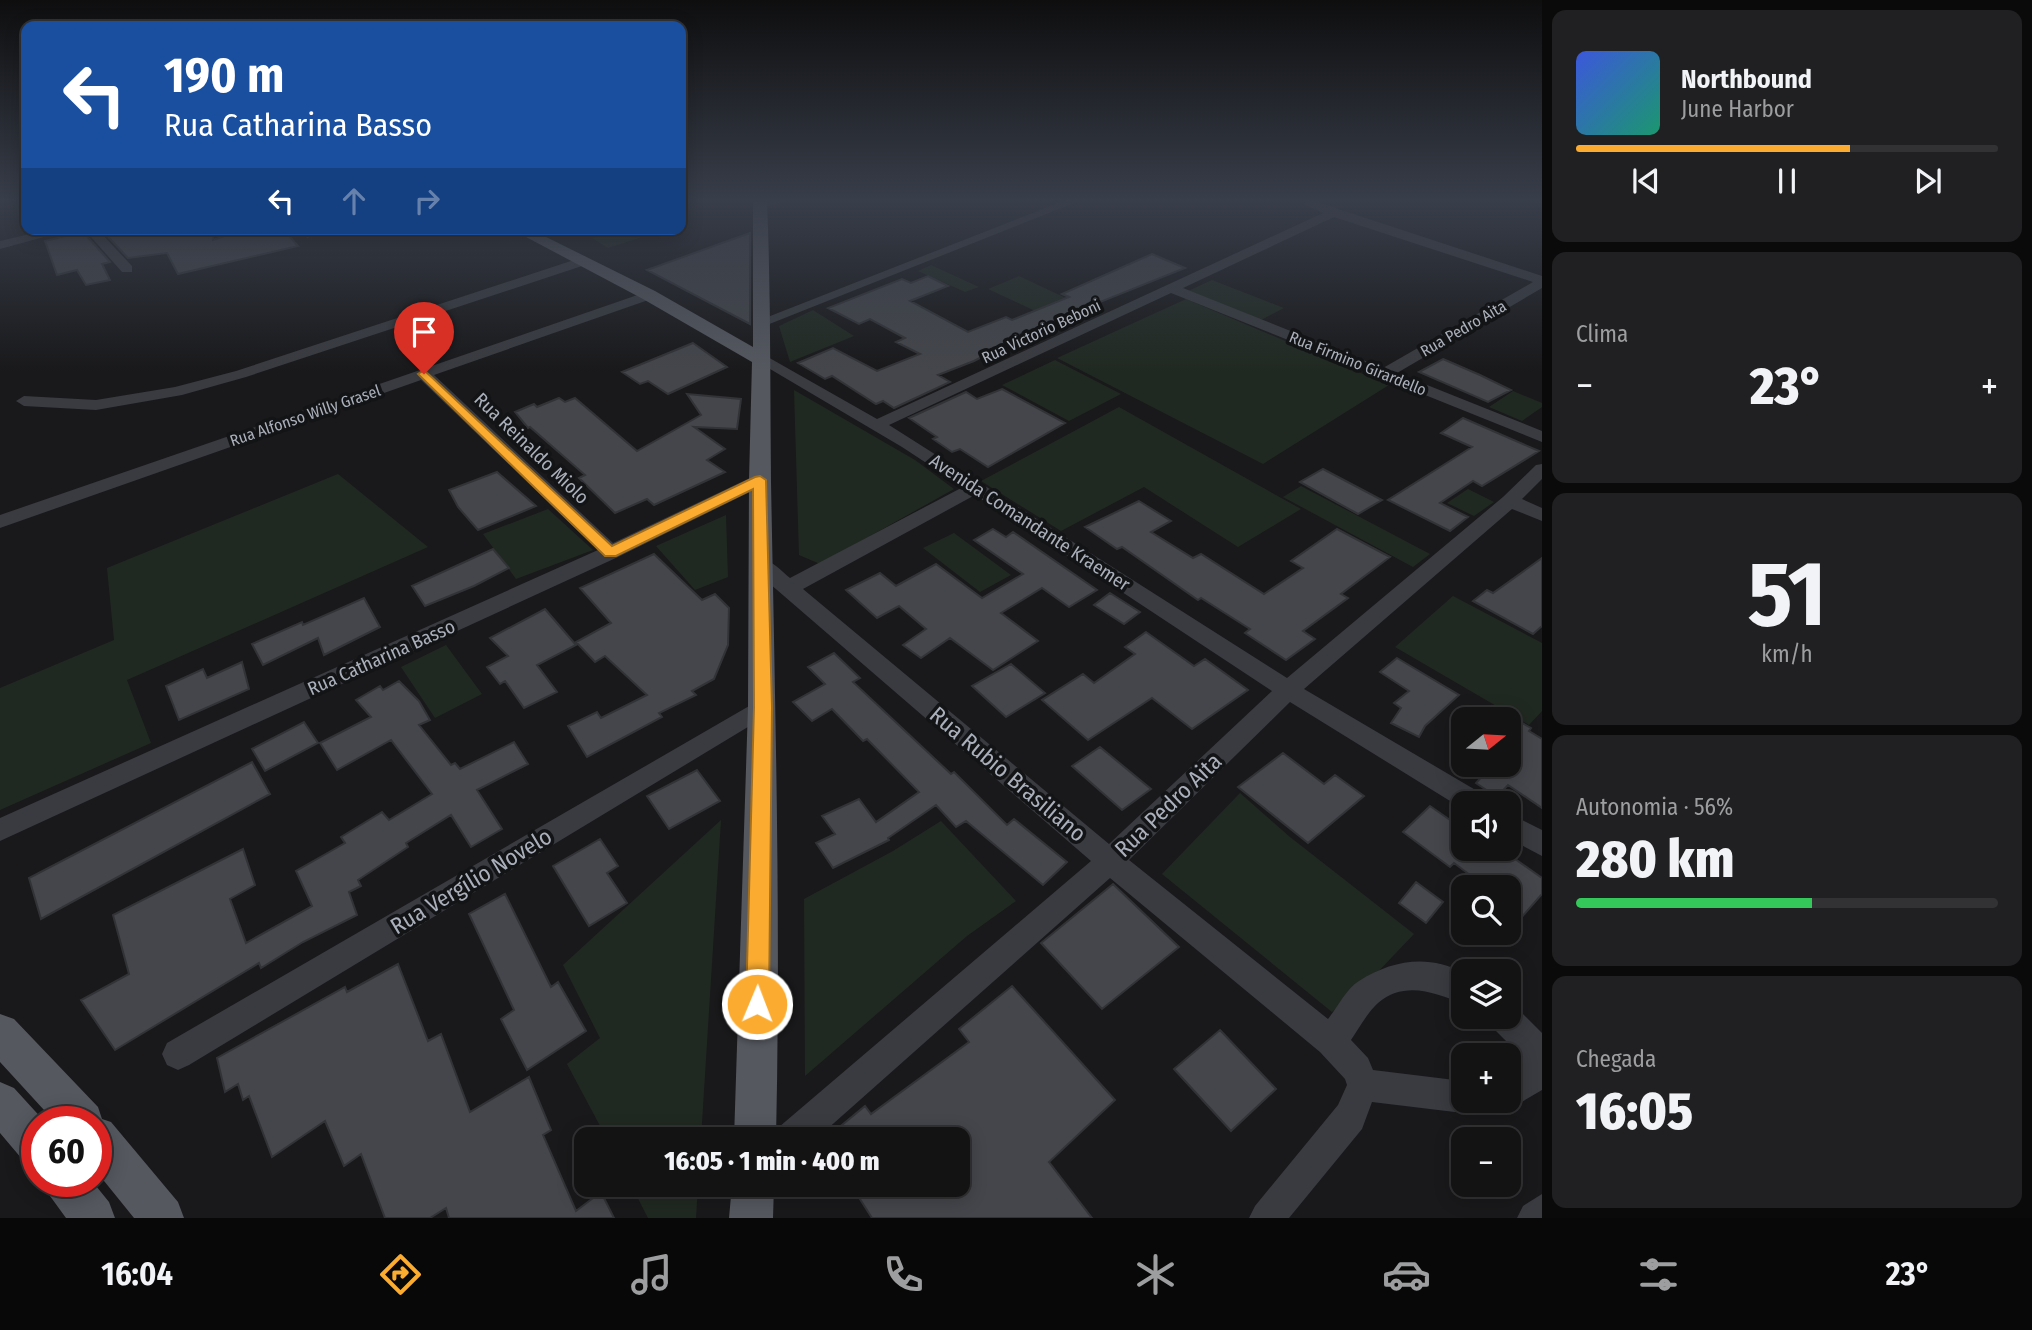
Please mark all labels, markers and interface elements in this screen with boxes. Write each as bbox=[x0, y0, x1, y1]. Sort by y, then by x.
text: 190 m bbox=[164, 46, 284, 105]
icon: left bbox=[49, 49, 140, 140]
text: Northbound bbox=[1681, 64, 1812, 95]
text: June Harbor bbox=[1681, 95, 1794, 123]
text: Rua Catharina Basso bbox=[164, 106, 432, 144]
icon: previous bbox=[1627, 162, 1665, 200]
icon: pause bbox=[1768, 162, 1806, 200]
icon: next bbox=[1909, 162, 1947, 200]
icon: left bbox=[262, 182, 300, 220]
icon: ahead bbox=[335, 182, 373, 220]
icon: right bbox=[408, 182, 446, 220]
street label: Rua Victorio Beboni bbox=[979, 296, 1104, 367]
street label: Rua Pedro Aita bbox=[1417, 296, 1510, 361]
pin bbox=[394, 302, 454, 374]
icon: arrive bbox=[405, 313, 443, 351]
text: Clima bbox=[1576, 320, 1628, 348]
street label: Rua Firmino Girardello bbox=[1286, 327, 1429, 400]
text: 23° bbox=[1750, 355, 1824, 418]
text: − bbox=[1576, 363, 1593, 409]
text: + bbox=[1981, 363, 1998, 409]
street label: Rua Alfonso Willy Grasel bbox=[227, 381, 383, 450]
street label: Rua Reinaldo Miolo bbox=[470, 388, 594, 509]
street label: Avenida Comandante Kraemer bbox=[925, 449, 1135, 596]
text: 51 bbox=[1748, 540, 1826, 649]
street label: Rua Catharina Basso bbox=[304, 615, 459, 700]
text: km/h bbox=[1761, 640, 1813, 668]
street label: Rua Rubio Brasiliano bbox=[924, 700, 1092, 848]
north arrow bbox=[1451, 707, 1521, 777]
map controls bbox=[1451, 707, 1521, 1197]
street label: Rua Pedro Aita bbox=[1109, 747, 1227, 863]
button: sound bbox=[1451, 791, 1521, 861]
text: Autonomia · 56% bbox=[1576, 793, 1733, 821]
street label: Rua Vergílio Novelo bbox=[385, 822, 557, 940]
text: 280 km bbox=[1576, 828, 1734, 891]
button: search bbox=[1451, 875, 1521, 945]
button: layers bbox=[1451, 959, 1521, 1029]
position arrow bbox=[720, 967, 794, 1041]
button: + bbox=[1451, 1043, 1521, 1113]
text: Chegada bbox=[1576, 1045, 1656, 1073]
text: 16:05 bbox=[1576, 1080, 1693, 1143]
speed limit sign: 60 bbox=[21, 1106, 112, 1197]
button: − bbox=[1451, 1127, 1521, 1197]
text: 16:05 · 1 min · 400 m bbox=[664, 1146, 880, 1177]
icon: directions bbox=[376, 1250, 425, 1299]
icon: music bbox=[627, 1250, 676, 1299]
icon: phone bbox=[879, 1250, 928, 1299]
icon: climate bbox=[1131, 1250, 1180, 1299]
icon: car bbox=[1382, 1250, 1431, 1299]
icon: filters bbox=[1634, 1250, 1683, 1299]
text: 16:04 bbox=[101, 1255, 173, 1293]
text: 23° bbox=[1886, 1255, 1931, 1293]

